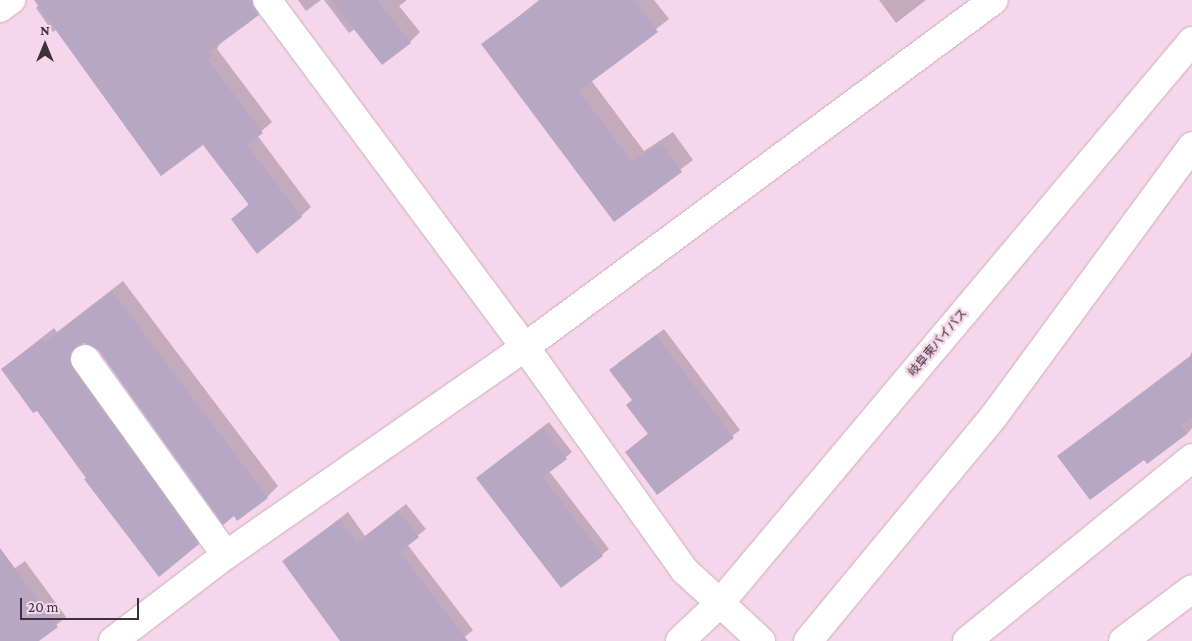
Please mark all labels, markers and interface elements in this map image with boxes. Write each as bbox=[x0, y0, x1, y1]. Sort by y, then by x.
north arrow bbox=[20, 20, 70, 70]
text: N bbox=[40, 22, 50, 38]
street label: 岐阜東バイパス bbox=[905, 306, 971, 380]
scale bar bbox=[22, 588, 141, 620]
text: 20 m bbox=[28, 599, 59, 615]

